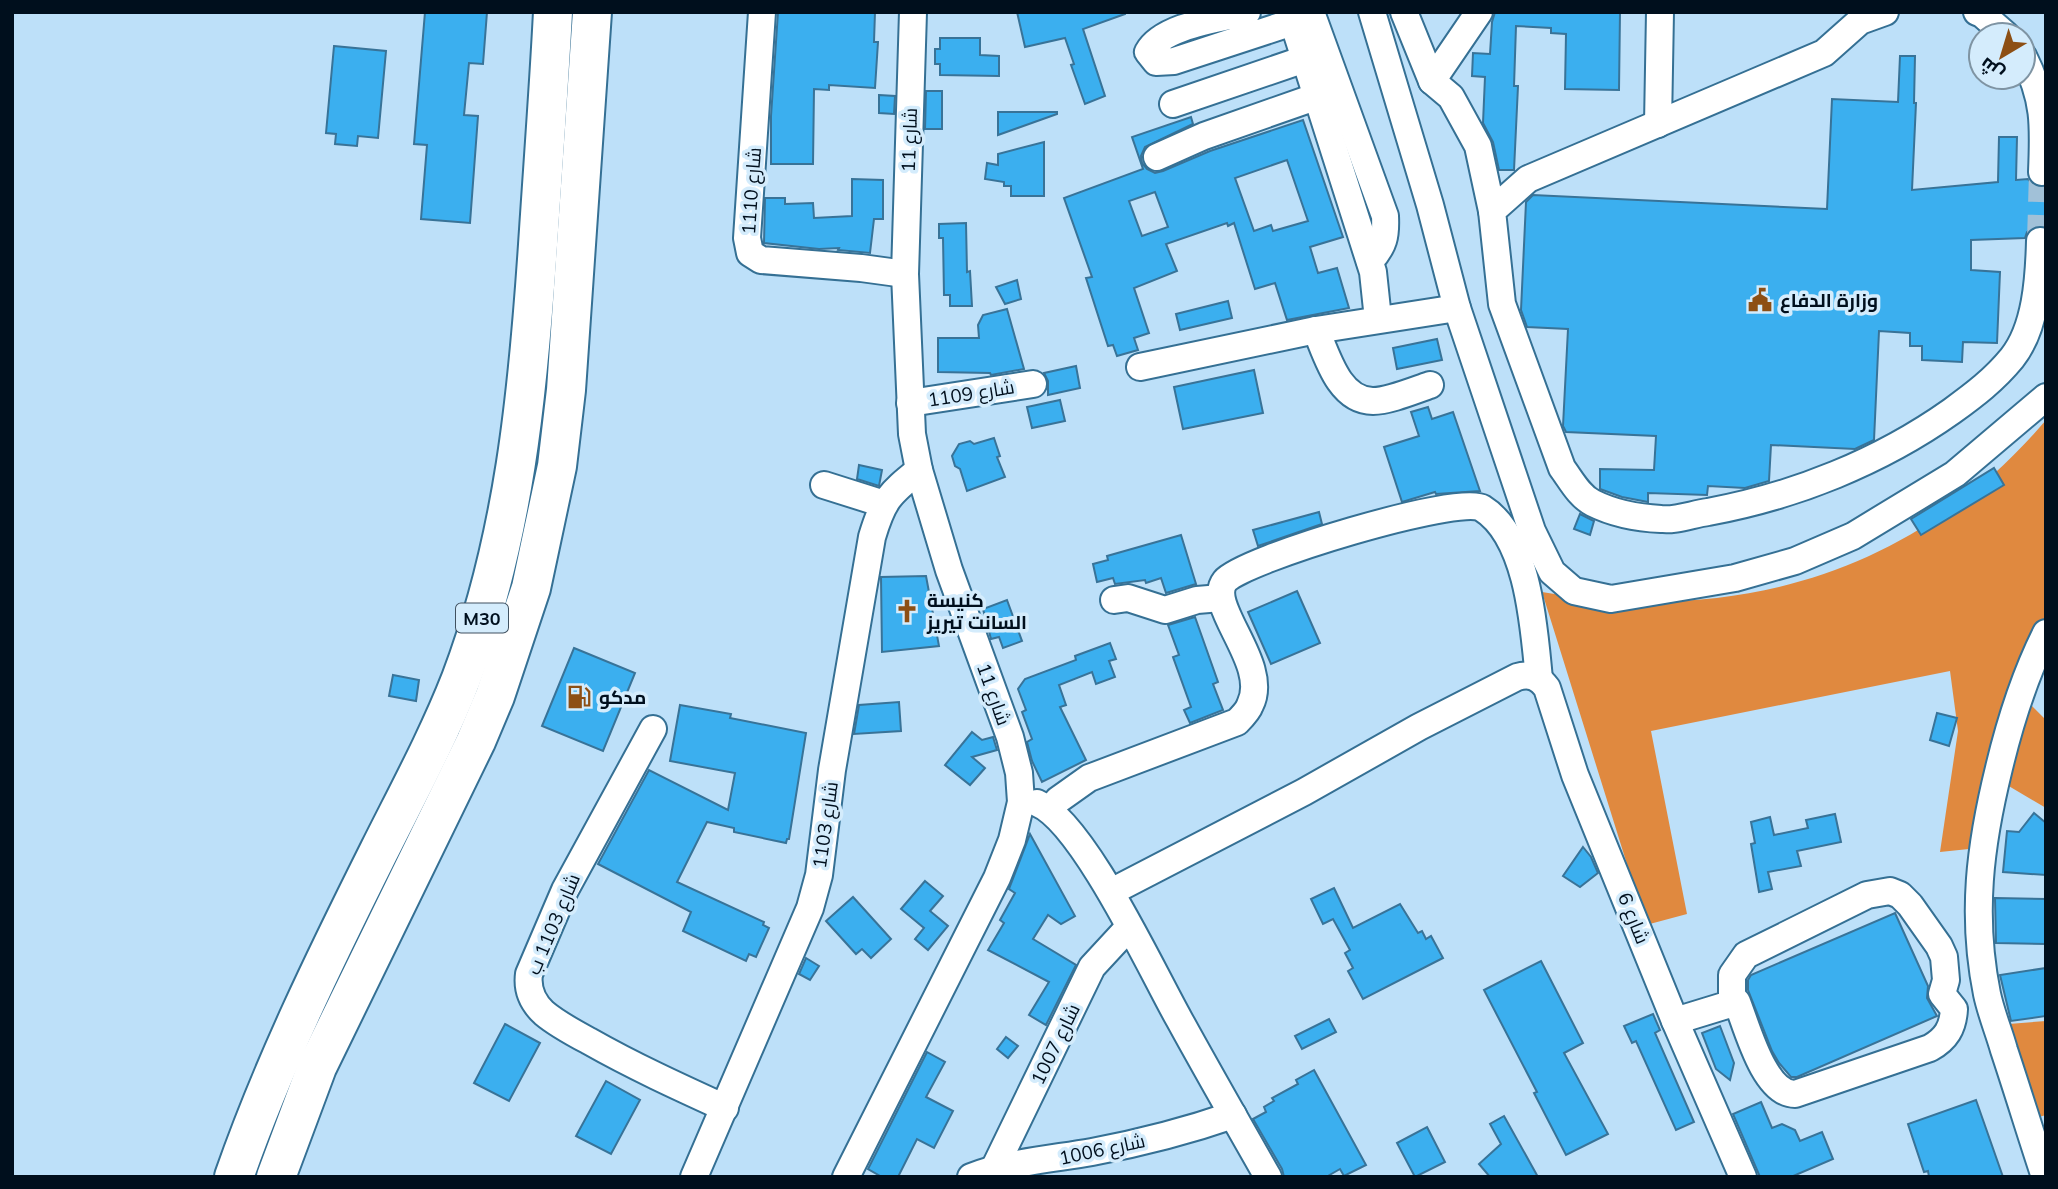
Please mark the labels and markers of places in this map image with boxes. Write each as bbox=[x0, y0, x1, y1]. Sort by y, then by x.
public building icon: وزارة الدفاع bbox=[1746, 286, 1774, 314]
place label: وزارة الدفاع bbox=[1780, 288, 1878, 314]
place label: كنيسة السانت تيريز bbox=[926, 588, 1027, 634]
church icon: كنيسة السانت تيريز bbox=[893, 597, 921, 625]
fuel station icon: مدكو bbox=[565, 683, 593, 711]
place label: مدكو bbox=[599, 685, 646, 709]

